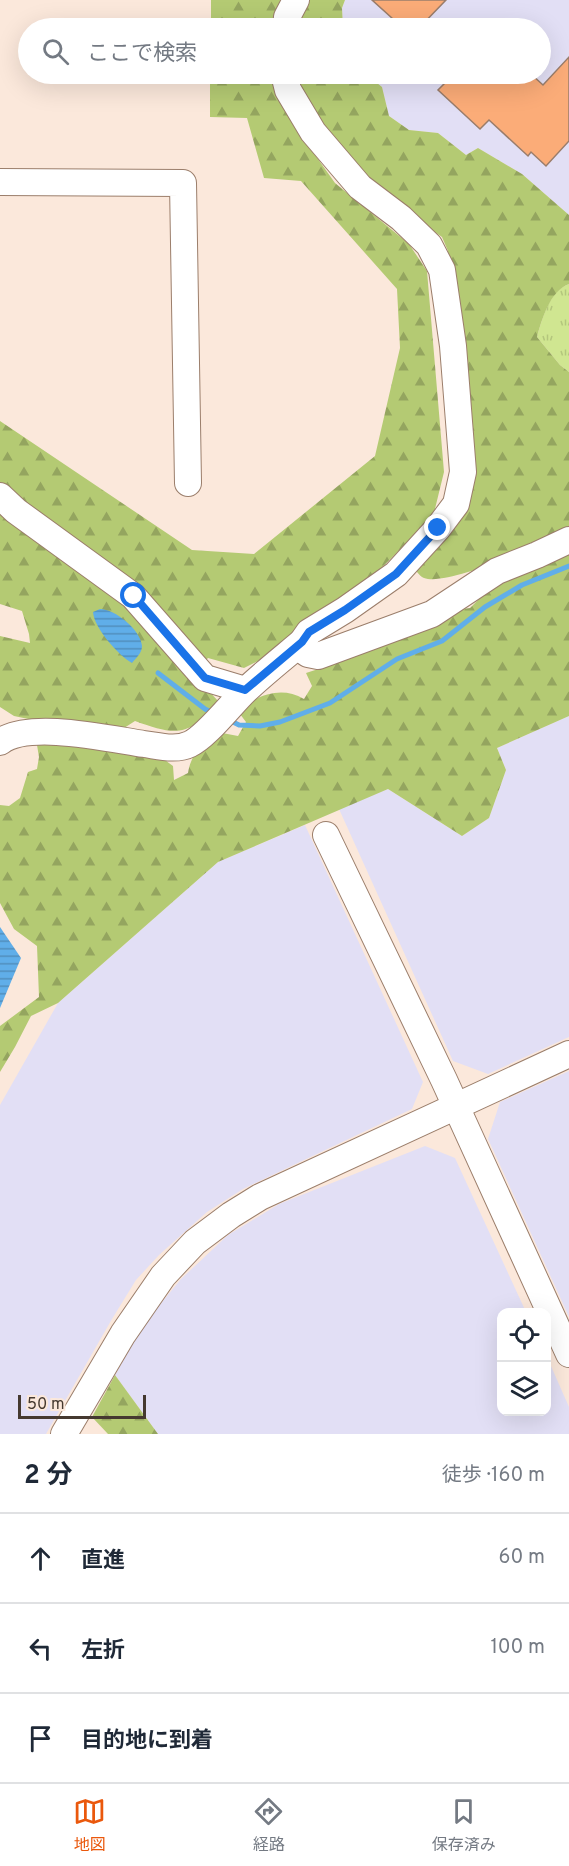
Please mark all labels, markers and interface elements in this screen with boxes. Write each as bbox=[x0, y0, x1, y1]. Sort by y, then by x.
search box bbox=[18, 18, 551, 84]
icon: search bbox=[39, 35, 72, 68]
text: ここで検索 bbox=[87, 41, 197, 68]
route end bbox=[424, 514, 450, 540]
route start bbox=[120, 582, 146, 608]
map controls bbox=[497, 1308, 551, 1416]
button: locate bbox=[497, 1308, 551, 1362]
button: layers bbox=[497, 1362, 551, 1416]
scale bar bbox=[18, 1392, 146, 1420]
text: 50 m bbox=[27, 1395, 65, 1415]
text: 2 分 bbox=[24, 1460, 72, 1493]
text: 徒歩 · 160 m bbox=[442, 1463, 545, 1489]
icon: ahead bbox=[24, 1542, 57, 1575]
text: 60 m bbox=[499, 1545, 545, 1571]
text: 直進 bbox=[81, 1548, 125, 1575]
icon: left bbox=[24, 1632, 57, 1665]
text: 100 m bbox=[490, 1635, 545, 1661]
text: 左折 bbox=[81, 1638, 125, 1665]
icon: arrive bbox=[24, 1722, 57, 1755]
text: 目的地に到着 bbox=[81, 1728, 213, 1755]
tab: 地図 bbox=[73, 1795, 106, 1856]
tab: 経路 bbox=[252, 1795, 285, 1856]
tab: 保存済み bbox=[432, 1795, 496, 1856]

